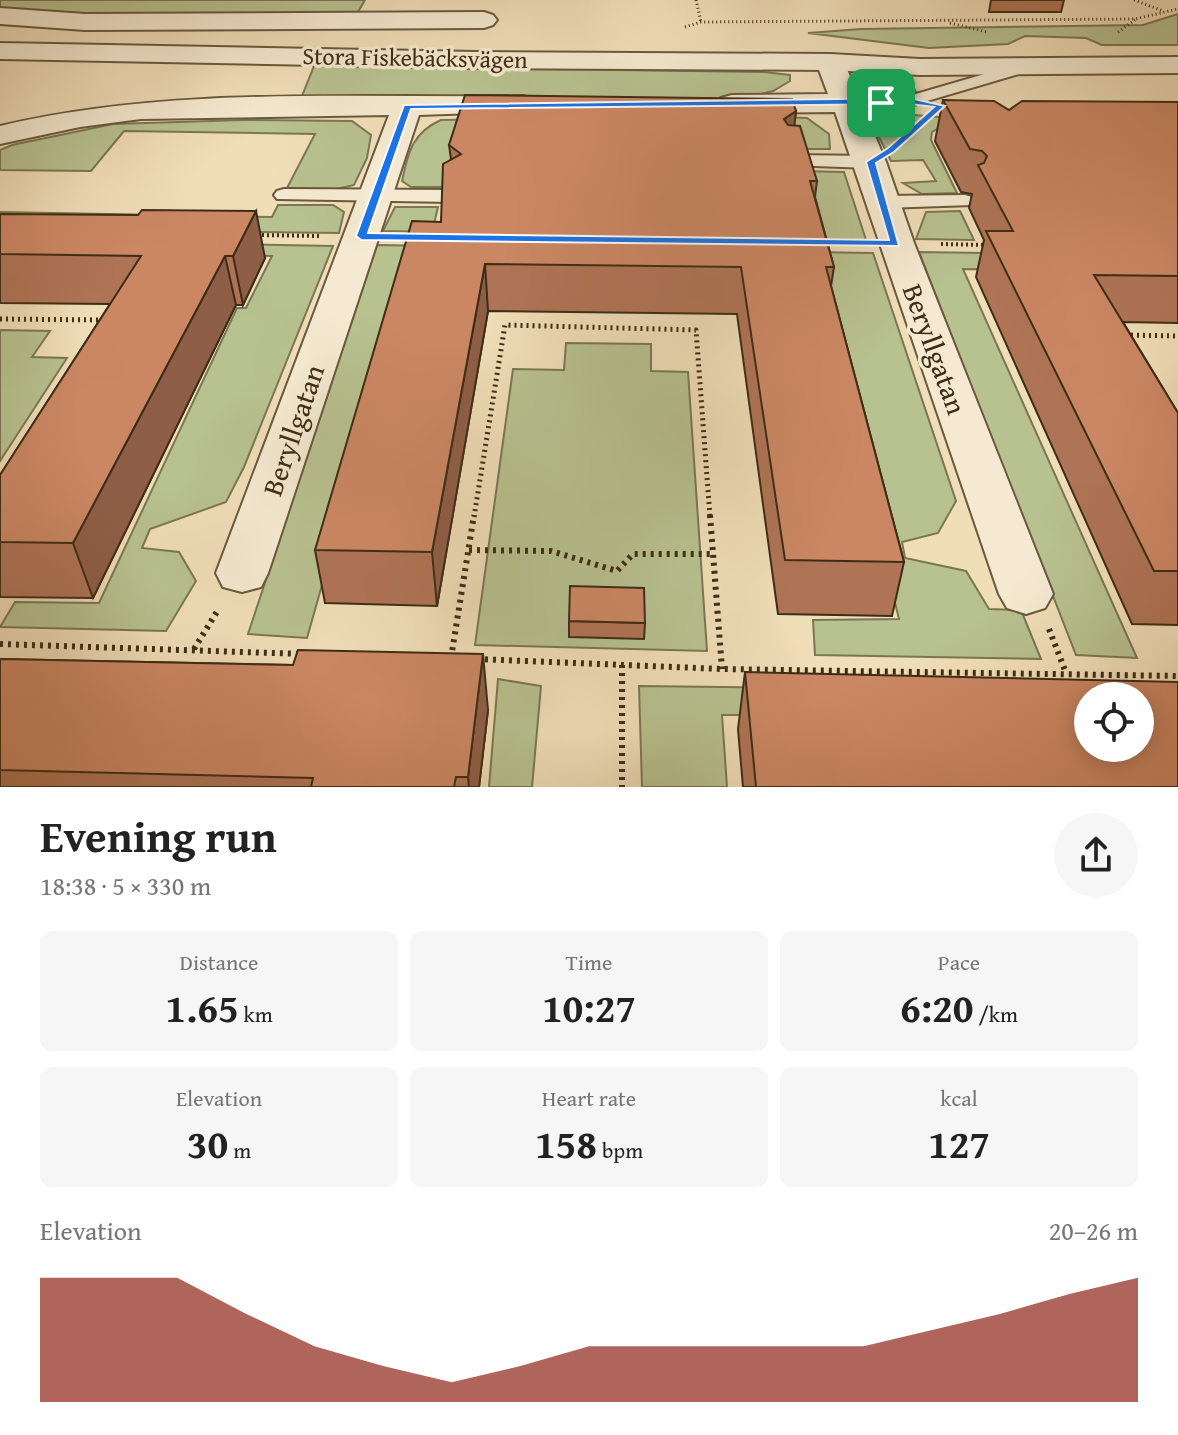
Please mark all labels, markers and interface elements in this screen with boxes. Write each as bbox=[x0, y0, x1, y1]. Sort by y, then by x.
street label: Stora Fiskebäcksvägen bbox=[302, 38, 529, 77]
pin bbox=[847, 69, 915, 137]
icon: arrive bbox=[859, 81, 903, 125]
street label: Beryllgatan bbox=[893, 278, 978, 420]
street label: Beryllgatan bbox=[251, 359, 334, 501]
map controls bbox=[1074, 682, 1154, 762]
button: locate bbox=[1074, 682, 1154, 762]
text: Evening run bbox=[40, 804, 277, 868]
button: share bbox=[1054, 813, 1138, 897]
text: 18:38 · 5 × 330 m bbox=[40, 866, 211, 905]
text: Distance bbox=[180, 946, 258, 978]
text: Time bbox=[566, 946, 612, 978]
text: Pace bbox=[938, 946, 980, 978]
text: 1.65 bbox=[165, 978, 239, 1037]
text: 10:27 bbox=[542, 978, 636, 1037]
text: 6:20 bbox=[900, 978, 974, 1037]
text: km bbox=[239, 998, 273, 1030]
text: /km bbox=[974, 998, 1018, 1030]
text: Elevation bbox=[176, 1082, 262, 1114]
text: Heart rate bbox=[542, 1082, 636, 1114]
text: kcal bbox=[940, 1082, 978, 1114]
text: 30 bbox=[187, 1114, 228, 1173]
text: 158 bbox=[535, 1114, 597, 1173]
text: 127 bbox=[928, 1114, 990, 1173]
text: m bbox=[228, 1134, 251, 1166]
text: bpm bbox=[597, 1134, 643, 1166]
text: Elevation bbox=[40, 1211, 142, 1250]
text: 20–26 m bbox=[1049, 1211, 1138, 1250]

